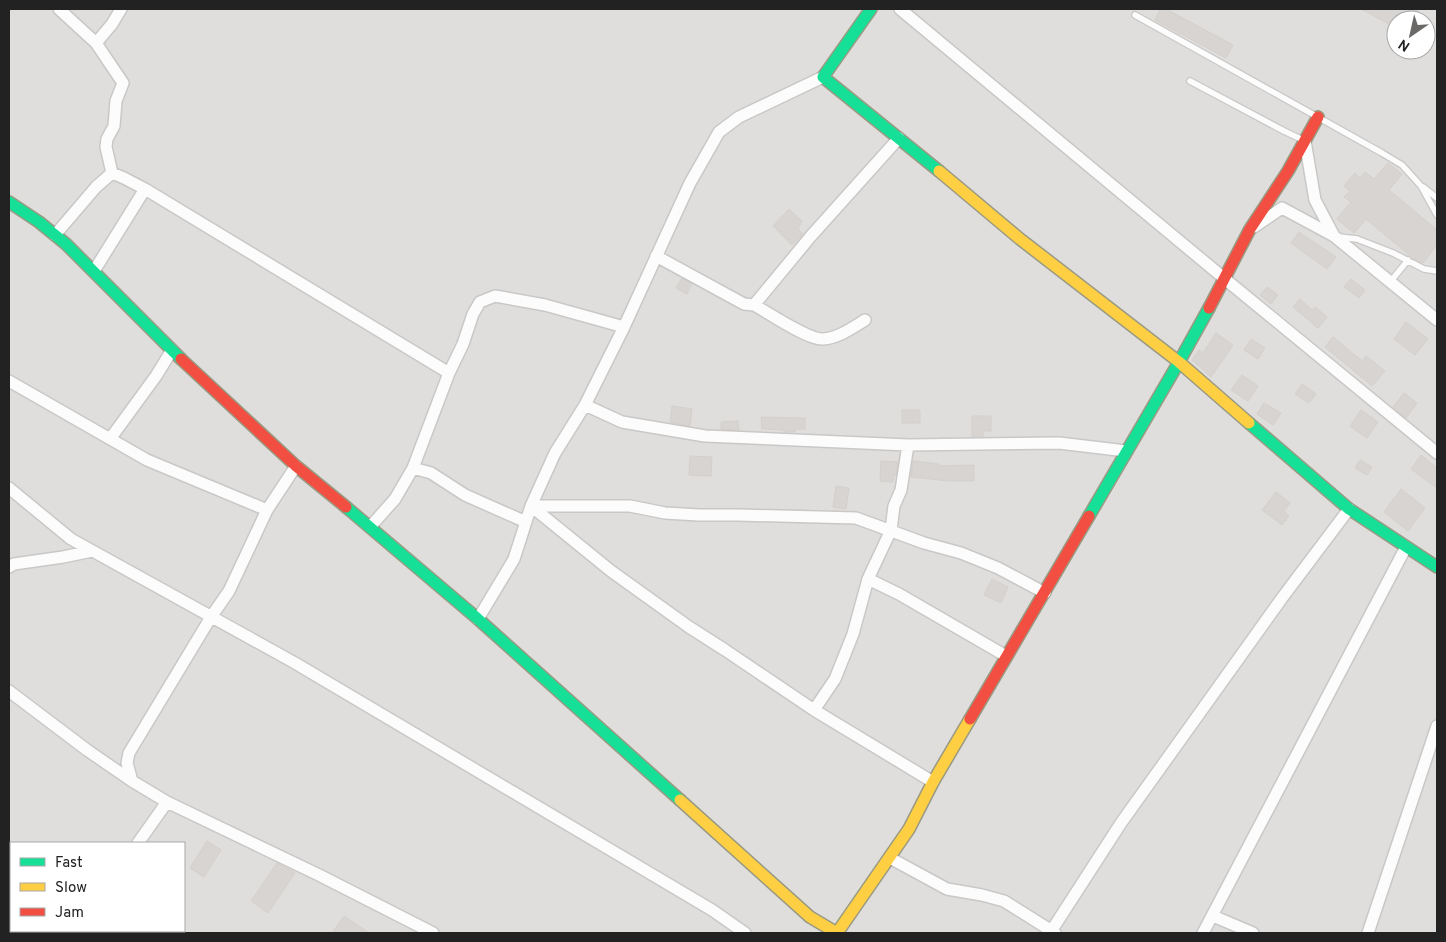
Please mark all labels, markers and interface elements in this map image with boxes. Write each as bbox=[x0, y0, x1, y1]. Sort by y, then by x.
north arrow bbox=[1386, 10, 1436, 60]
text: N bbox=[1396, 35, 1413, 54]
legend bbox=[10, 842, 185, 932]
text: Fast bbox=[55, 854, 83, 873]
text: Slow bbox=[55, 879, 87, 898]
text: Jam bbox=[55, 904, 84, 923]

